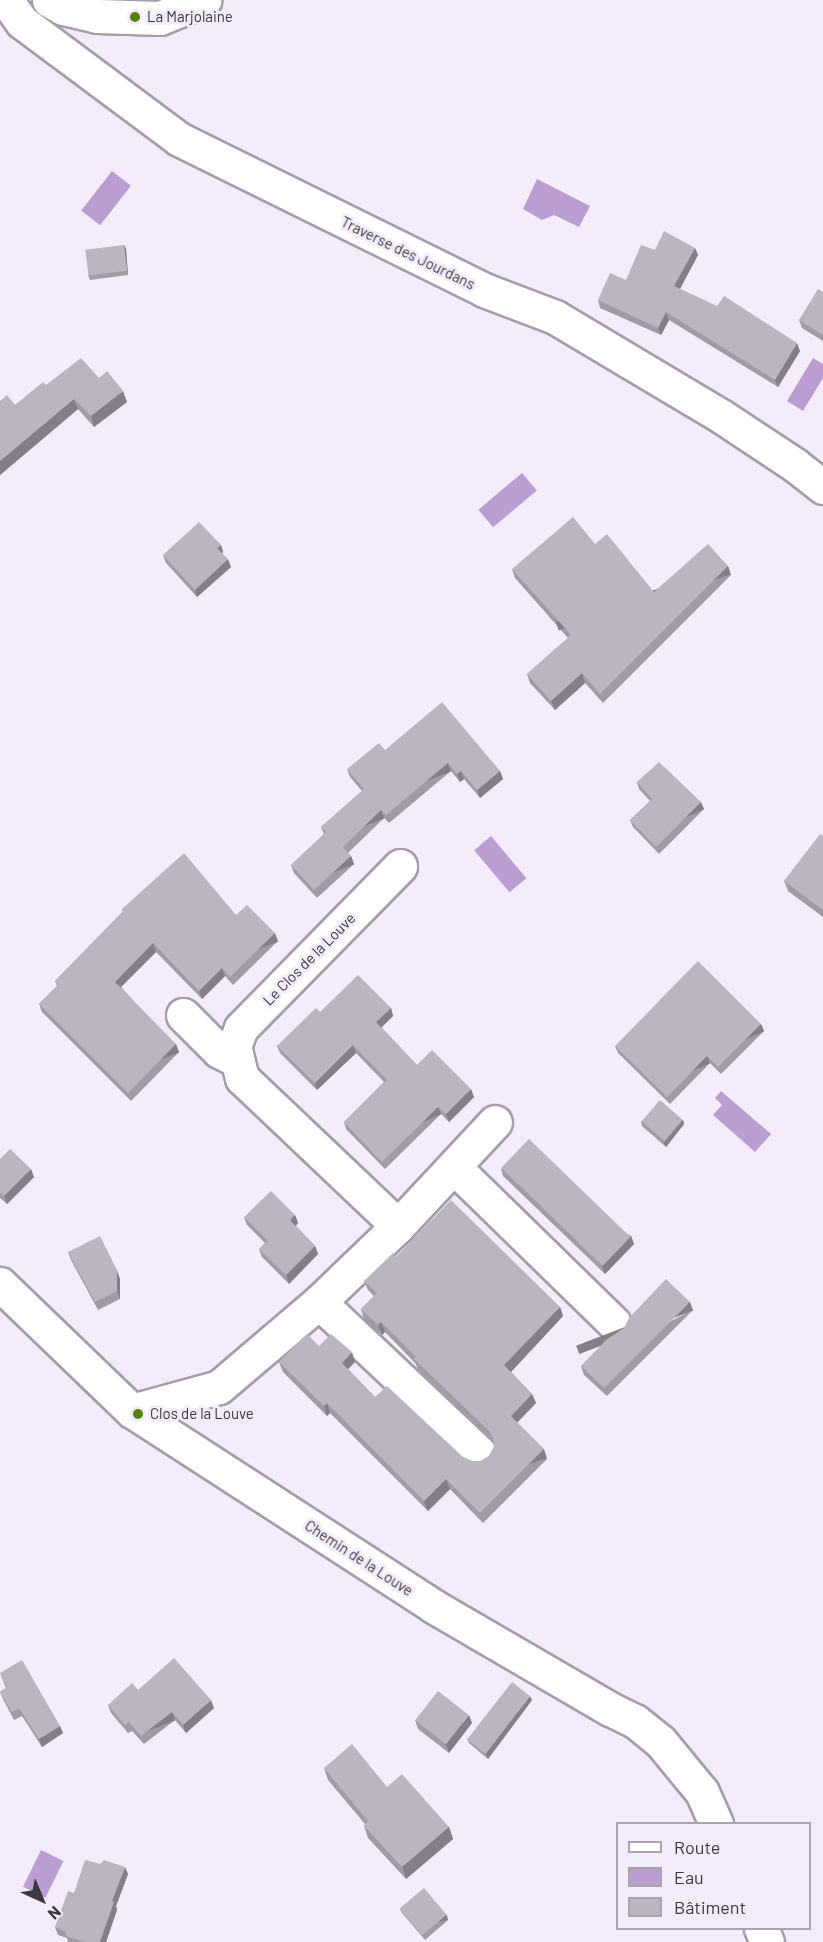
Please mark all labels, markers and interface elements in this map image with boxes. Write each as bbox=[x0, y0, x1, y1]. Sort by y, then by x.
place label: La Marjolaine bbox=[147, 8, 233, 26]
marker: La Marjolaine bbox=[128, 10, 142, 24]
street label: Traverse des Jourdans bbox=[338, 213, 478, 293]
street label: Le Clos de la Louve bbox=[259, 909, 359, 1009]
place label: Clos de la Louve bbox=[150, 1405, 254, 1423]
marker: Clos de la Louve bbox=[131, 1407, 145, 1421]
street label: Chemin de la Louve bbox=[302, 1516, 416, 1600]
legend bbox=[616, 1822, 811, 1930]
text: Route bbox=[674, 1836, 720, 1858]
text: Eau bbox=[674, 1866, 704, 1888]
north arrow bbox=[12, 1870, 72, 1930]
text: Bâtiment bbox=[674, 1896, 746, 1918]
text: N bbox=[44, 1903, 65, 1924]

